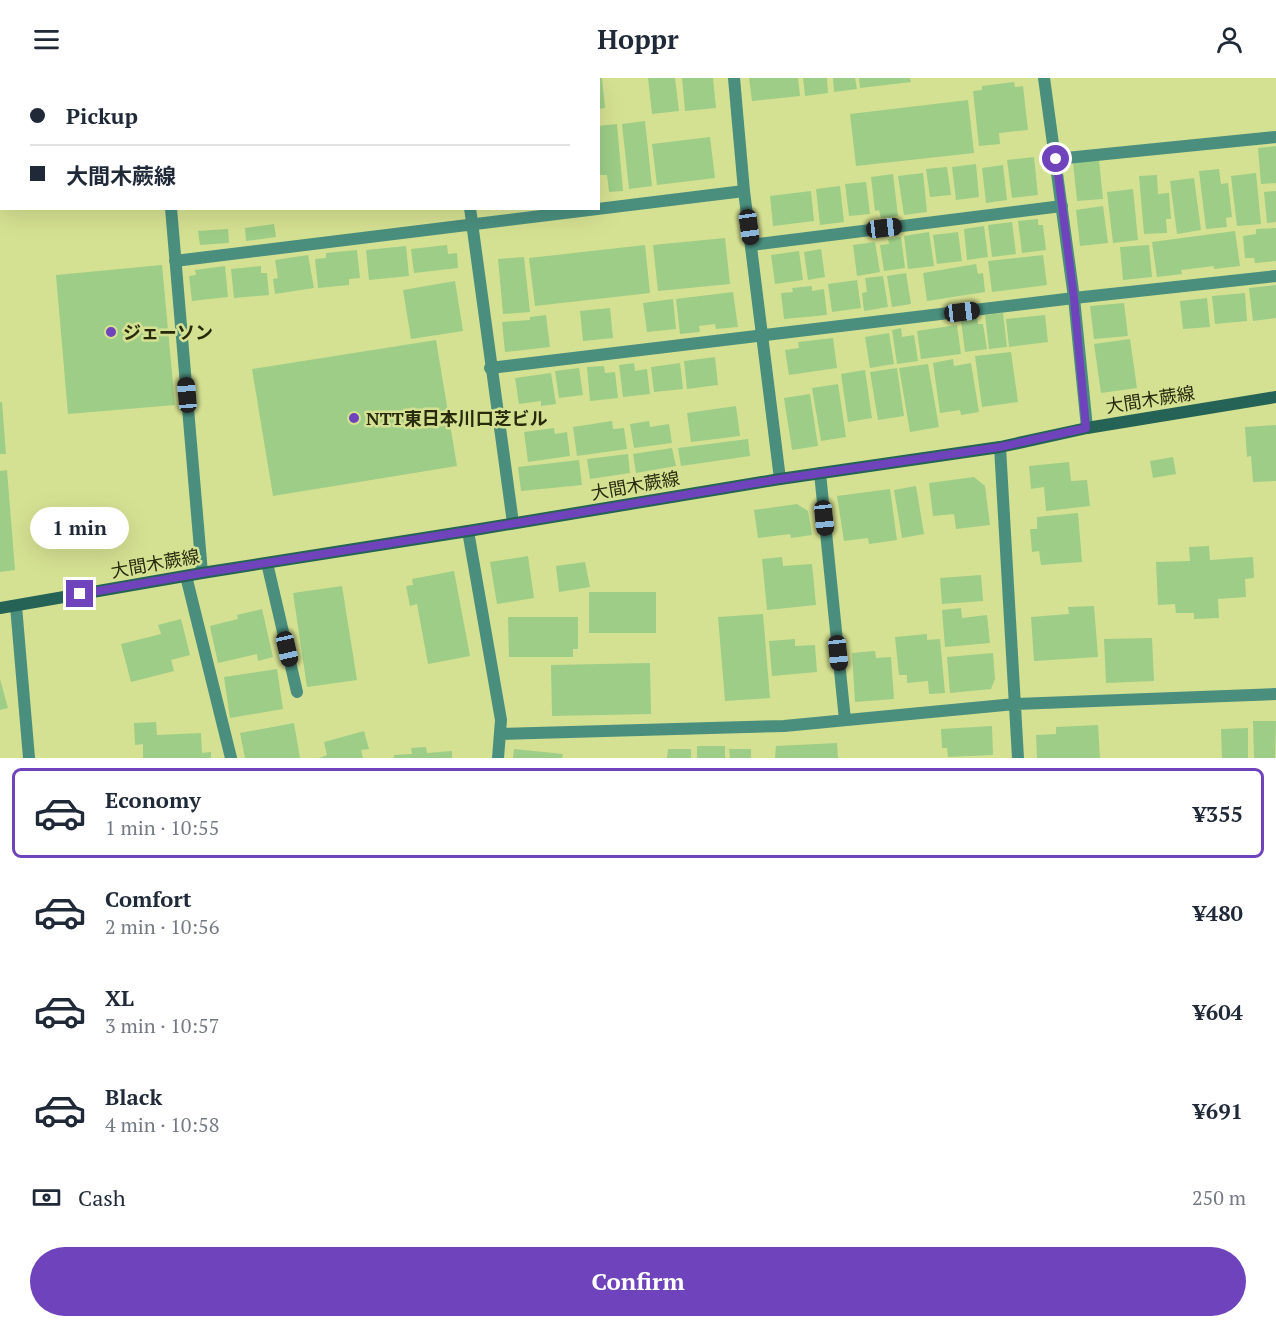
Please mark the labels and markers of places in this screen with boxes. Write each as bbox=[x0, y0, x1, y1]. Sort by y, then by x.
place label: ジェーソン bbox=[123, 320, 213, 344]
marker: ジェーソン bbox=[104, 325, 118, 339]
place label: NTT東日本川口芝ビル bbox=[366, 406, 548, 430]
marker: NTT東日本川口芝ビル bbox=[347, 411, 361, 425]

